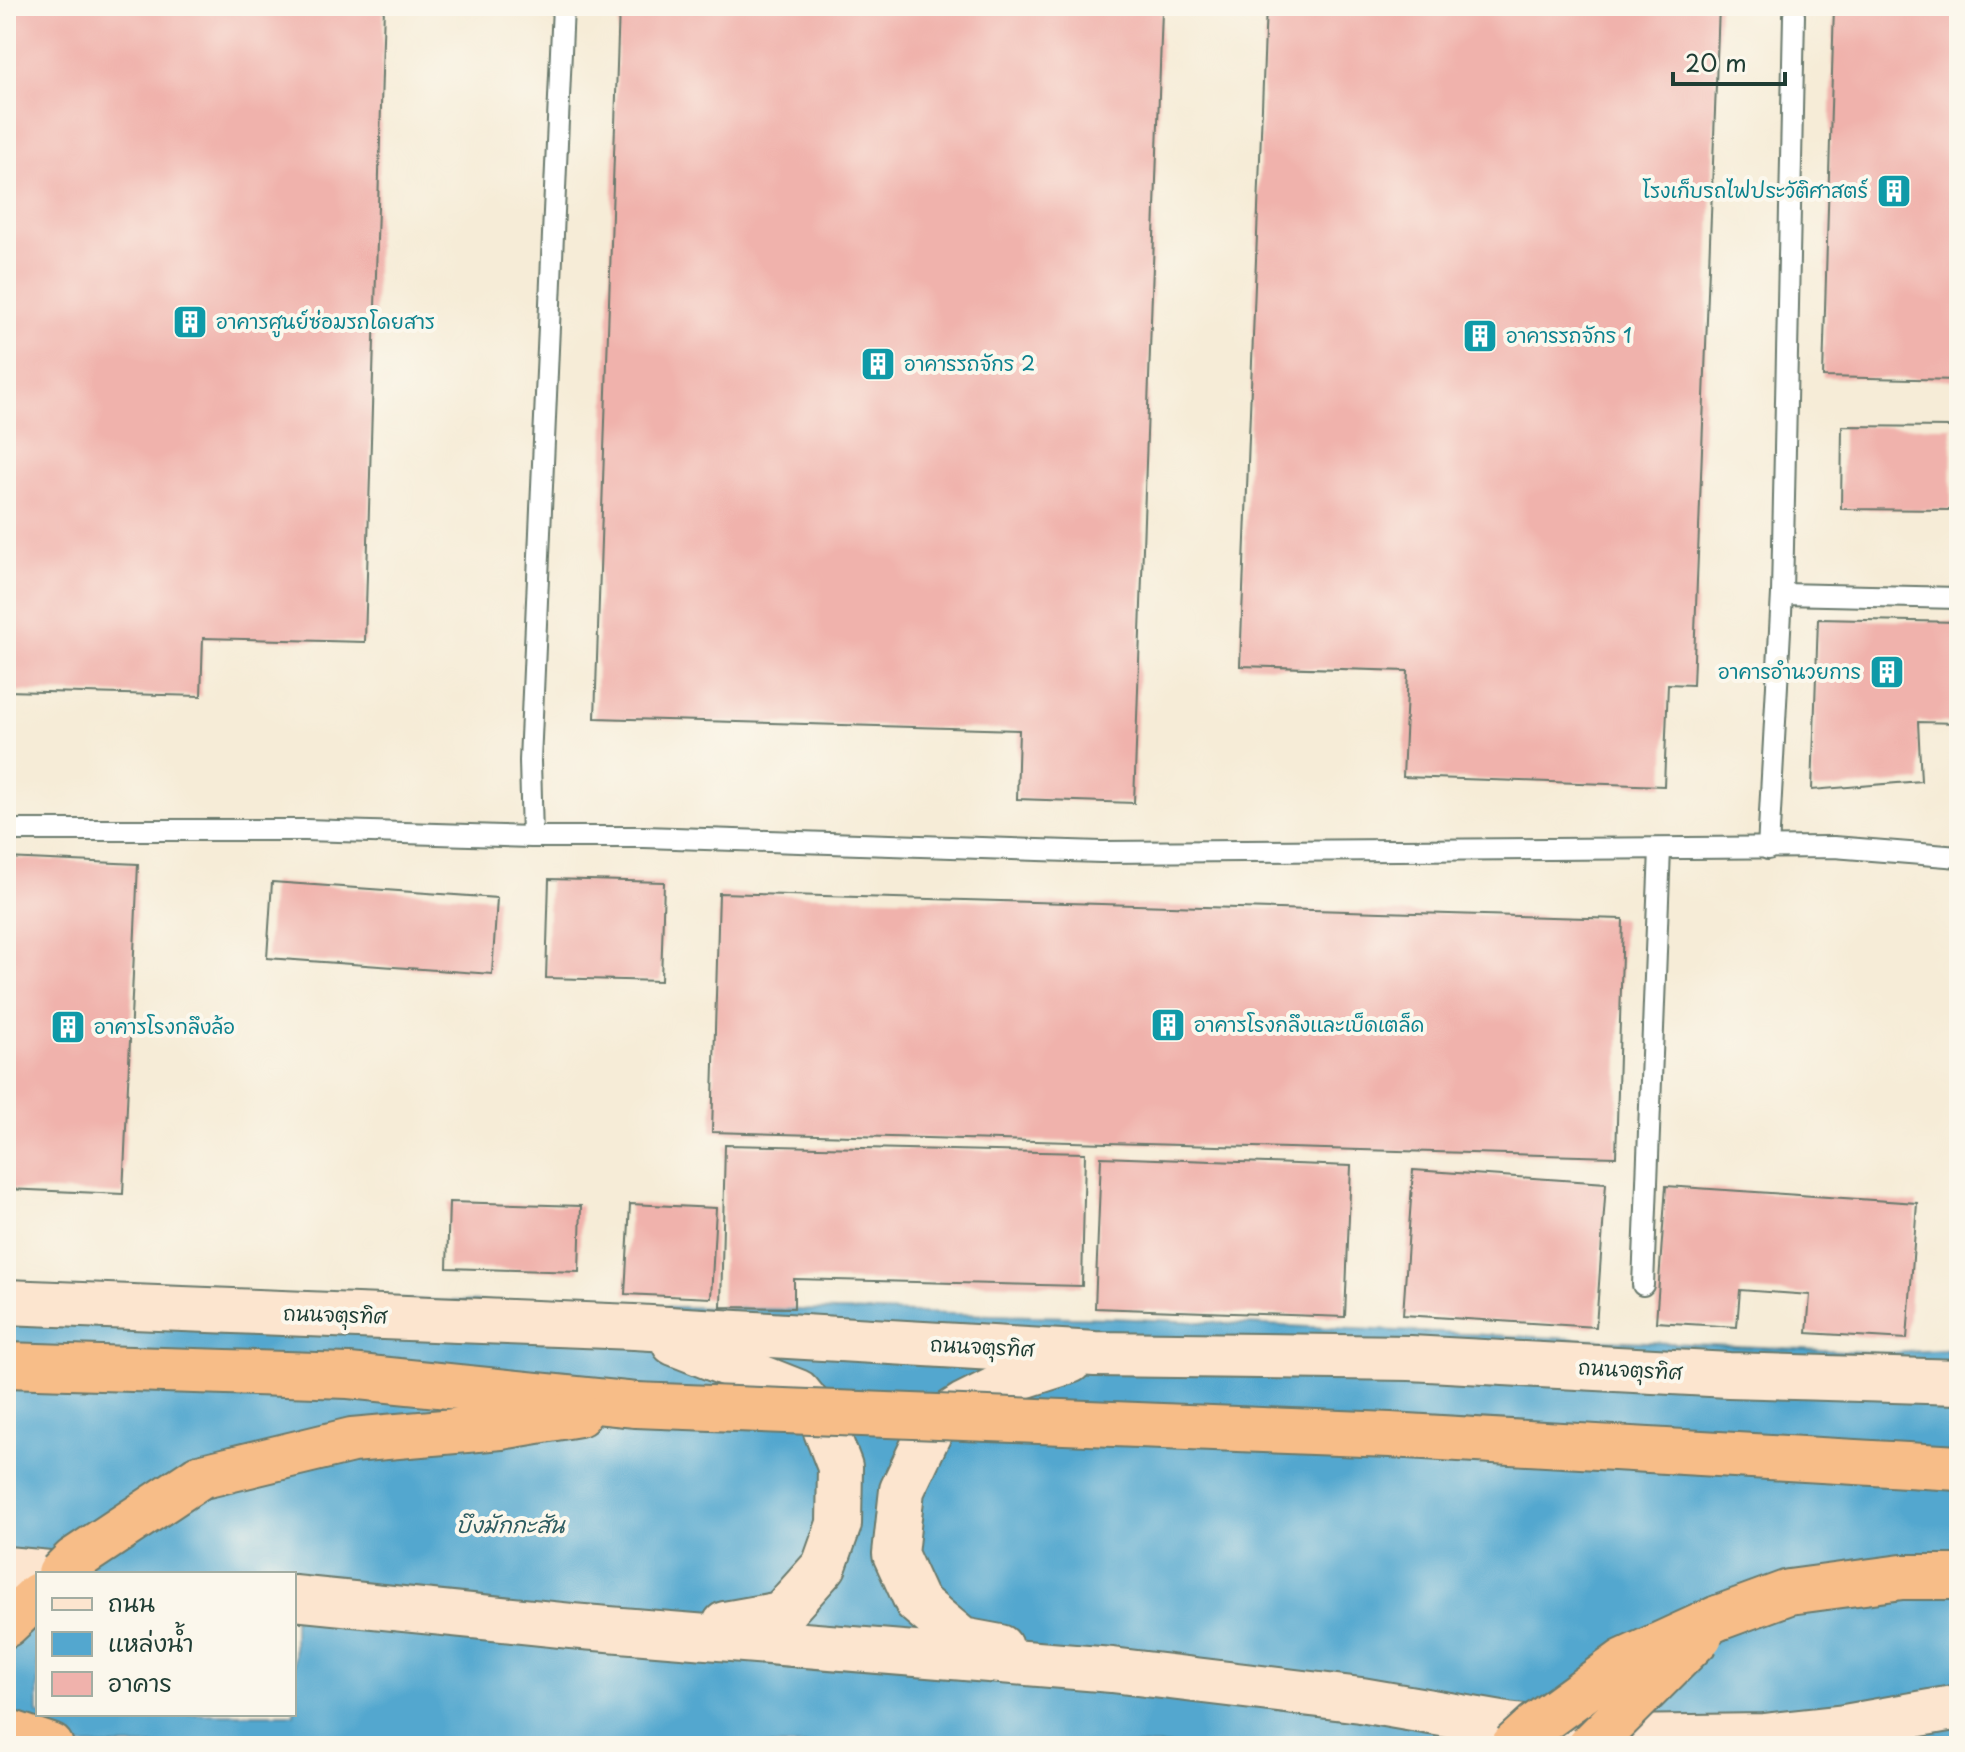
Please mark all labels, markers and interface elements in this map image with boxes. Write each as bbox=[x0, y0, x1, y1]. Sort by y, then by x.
scale bar bbox=[1673, 36, 1785, 86]
text: 20 m bbox=[1685, 44, 1747, 80]
building icon: โรงเก็บรถไฟประวัติศาสตร์ bbox=[1875, 172, 1913, 210]
place label: โรงเก็บรถไฟประวัติศาสตร์ bbox=[1643, 175, 1869, 205]
building icon: อาคารศูนย์ซ่อมรถโดยสาร bbox=[171, 303, 209, 341]
place label: อาคารศูนย์ซ่อมรถโดยสาร bbox=[216, 306, 435, 338]
building icon: อาคารรถจักร 1 bbox=[1461, 317, 1499, 355]
place label: อาคารรถจักร 1 bbox=[1506, 320, 1632, 350]
building icon: อาคารรถจักร 2 bbox=[859, 345, 897, 383]
place label: อาคารรถจักร 2 bbox=[904, 348, 1035, 378]
building icon: อาคารอำนวยการ bbox=[1868, 653, 1906, 691]
place label: อาคารอำนวยการ bbox=[1718, 656, 1861, 686]
building icon: อาคารโรงกลึงและเบ็ดเตล็ด bbox=[1149, 1006, 1187, 1044]
building icon: อาคารโรงกลึงล้อ bbox=[49, 1008, 87, 1046]
place label: อาคารโรงกลึงและเบ็ดเตล็ด bbox=[1194, 1009, 1424, 1039]
place label: อาคารโรงกลึงล้อ bbox=[94, 1011, 235, 1041]
street label: ถนนจตุรทิศ bbox=[283, 1297, 389, 1333]
street label: ถนนจตุรทิศ bbox=[929, 1328, 1036, 1366]
street label: ถนนจตุรทิศ bbox=[1577, 1351, 1684, 1389]
water label: บึงมักกะสัน bbox=[456, 1507, 567, 1540]
legend bbox=[36, 1572, 296, 1716]
text: ถนน bbox=[108, 1584, 155, 1620]
text: แหล่งน้ำ bbox=[108, 1621, 194, 1660]
text: อาคาร bbox=[108, 1664, 172, 1700]

